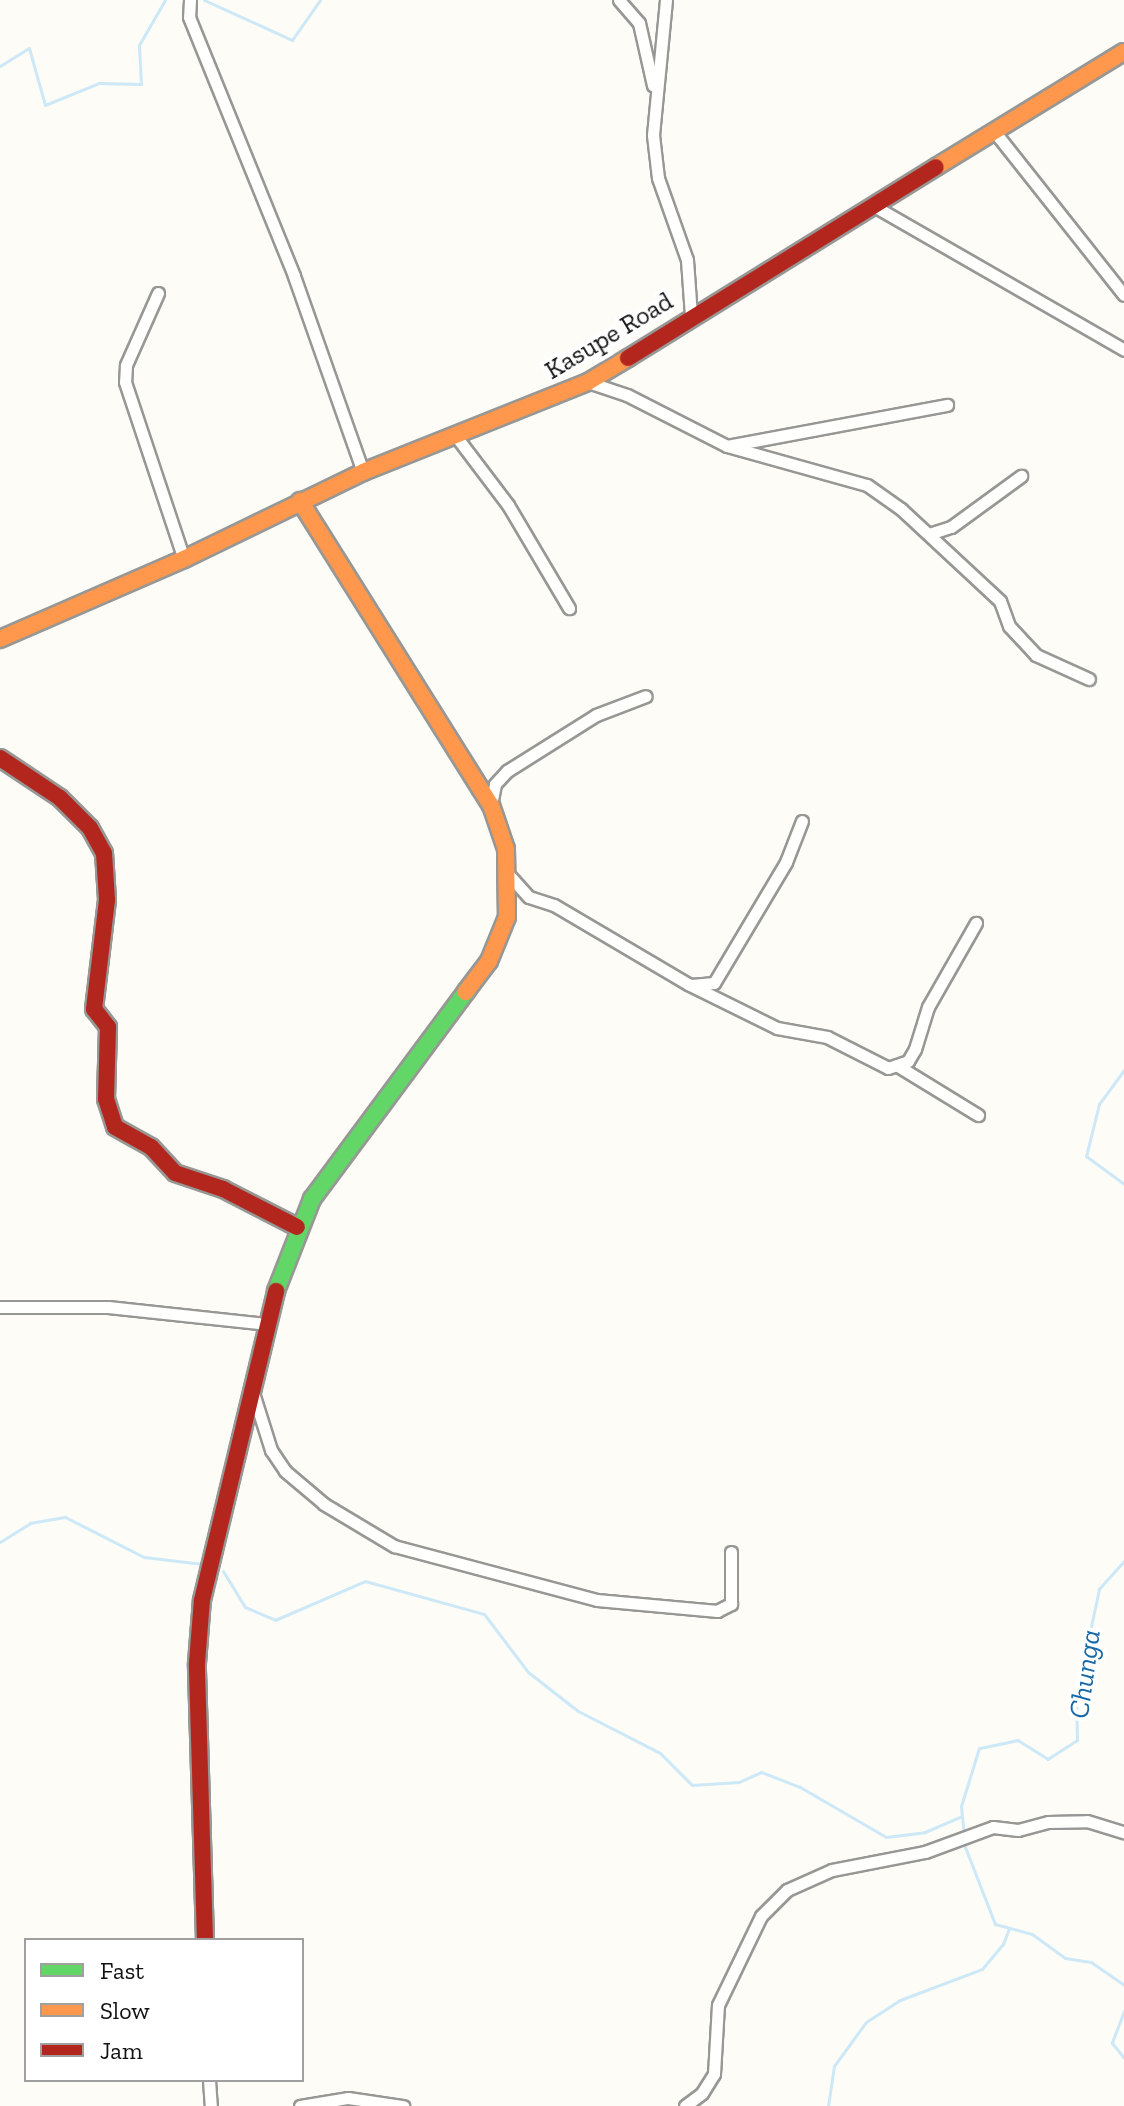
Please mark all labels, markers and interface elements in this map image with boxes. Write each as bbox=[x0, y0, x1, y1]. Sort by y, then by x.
street label: Kasupe Road bbox=[539, 286, 679, 386]
water label: Chunga bbox=[1062, 1627, 1108, 1721]
legend bbox=[24, 1938, 304, 2082]
text: Fast bbox=[100, 1956, 144, 1985]
text: Slow bbox=[100, 1996, 150, 2025]
text: Jam bbox=[100, 2036, 143, 2065]

